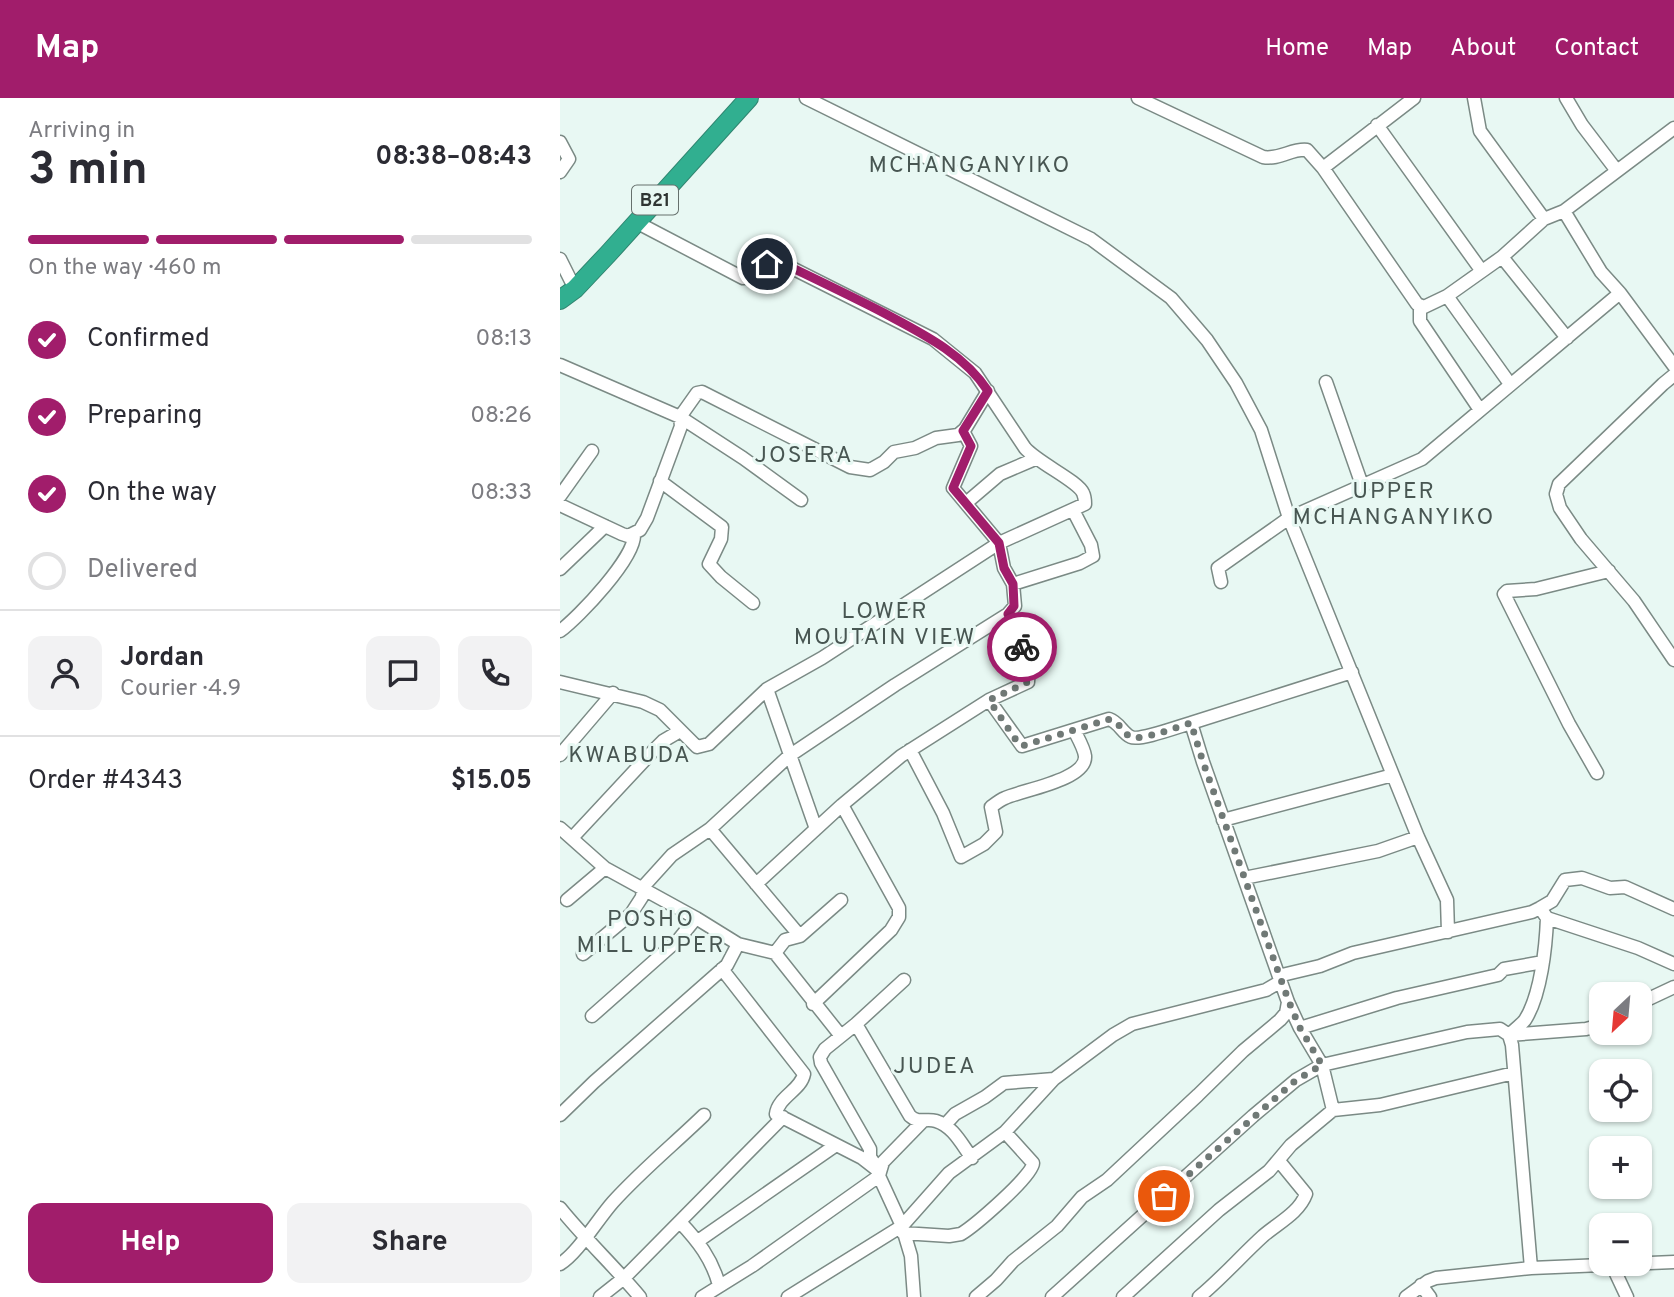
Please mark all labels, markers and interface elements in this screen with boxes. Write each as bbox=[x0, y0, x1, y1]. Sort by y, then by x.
text: Map bbox=[35, 28, 99, 70]
text: Home bbox=[1265, 34, 1329, 64]
text: Map bbox=[1367, 34, 1412, 64]
text: About bbox=[1450, 34, 1516, 64]
text: Contact bbox=[1554, 34, 1639, 64]
text: Arriving in bbox=[28, 117, 135, 146]
text: 08:38–08:43 bbox=[375, 141, 532, 174]
text: 3 min bbox=[28, 142, 148, 201]
district label: MCHANGANYIKO bbox=[869, 152, 1071, 181]
road number: B21 bbox=[632, 186, 678, 214]
pin bbox=[737, 234, 797, 294]
icon: home bbox=[748, 245, 786, 283]
text: On the way · 460 m bbox=[28, 254, 221, 283]
icon: check bbox=[28, 321, 66, 359]
text: Confirmed bbox=[87, 323, 210, 356]
text: 08:13 bbox=[476, 325, 532, 354]
icon: check bbox=[28, 398, 66, 436]
text: Preparing bbox=[87, 400, 202, 433]
text: 08:26 bbox=[470, 402, 532, 431]
district label: JOSERA bbox=[754, 442, 854, 471]
icon: check bbox=[28, 475, 66, 513]
text: On the way bbox=[87, 477, 217, 510]
district label: UPPER MCHANGANYIKO bbox=[1293, 478, 1495, 533]
text: 08:33 bbox=[470, 479, 532, 508]
text: Delivered bbox=[87, 554, 198, 587]
district label: LOWER MOUTAIN VIEW bbox=[794, 598, 976, 653]
courier bbox=[987, 612, 1057, 682]
icon: bike bbox=[1003, 628, 1041, 666]
button: person bbox=[28, 636, 102, 710]
button: chat bbox=[366, 636, 440, 710]
button: phone bbox=[458, 636, 532, 710]
text: Jordan bbox=[120, 642, 204, 675]
text: Courier · 4.9 bbox=[120, 675, 241, 704]
district label: KWABUDA bbox=[568, 742, 692, 771]
text: Order #4343 bbox=[28, 765, 183, 798]
text: $15.05 bbox=[451, 765, 532, 798]
district label: POSHO MILL UPPER bbox=[576, 906, 726, 961]
north arrow bbox=[1589, 982, 1652, 1045]
map controls bbox=[1589, 982, 1652, 1276]
district label: JUDEA bbox=[893, 1053, 977, 1082]
button: locate bbox=[1589, 1059, 1652, 1122]
button: + bbox=[1589, 1136, 1652, 1199]
pin bbox=[1134, 1166, 1194, 1226]
icon: bag bbox=[1145, 1177, 1183, 1215]
button: Help bbox=[28, 1203, 273, 1283]
button: Share bbox=[287, 1203, 532, 1283]
button: − bbox=[1589, 1213, 1652, 1276]

